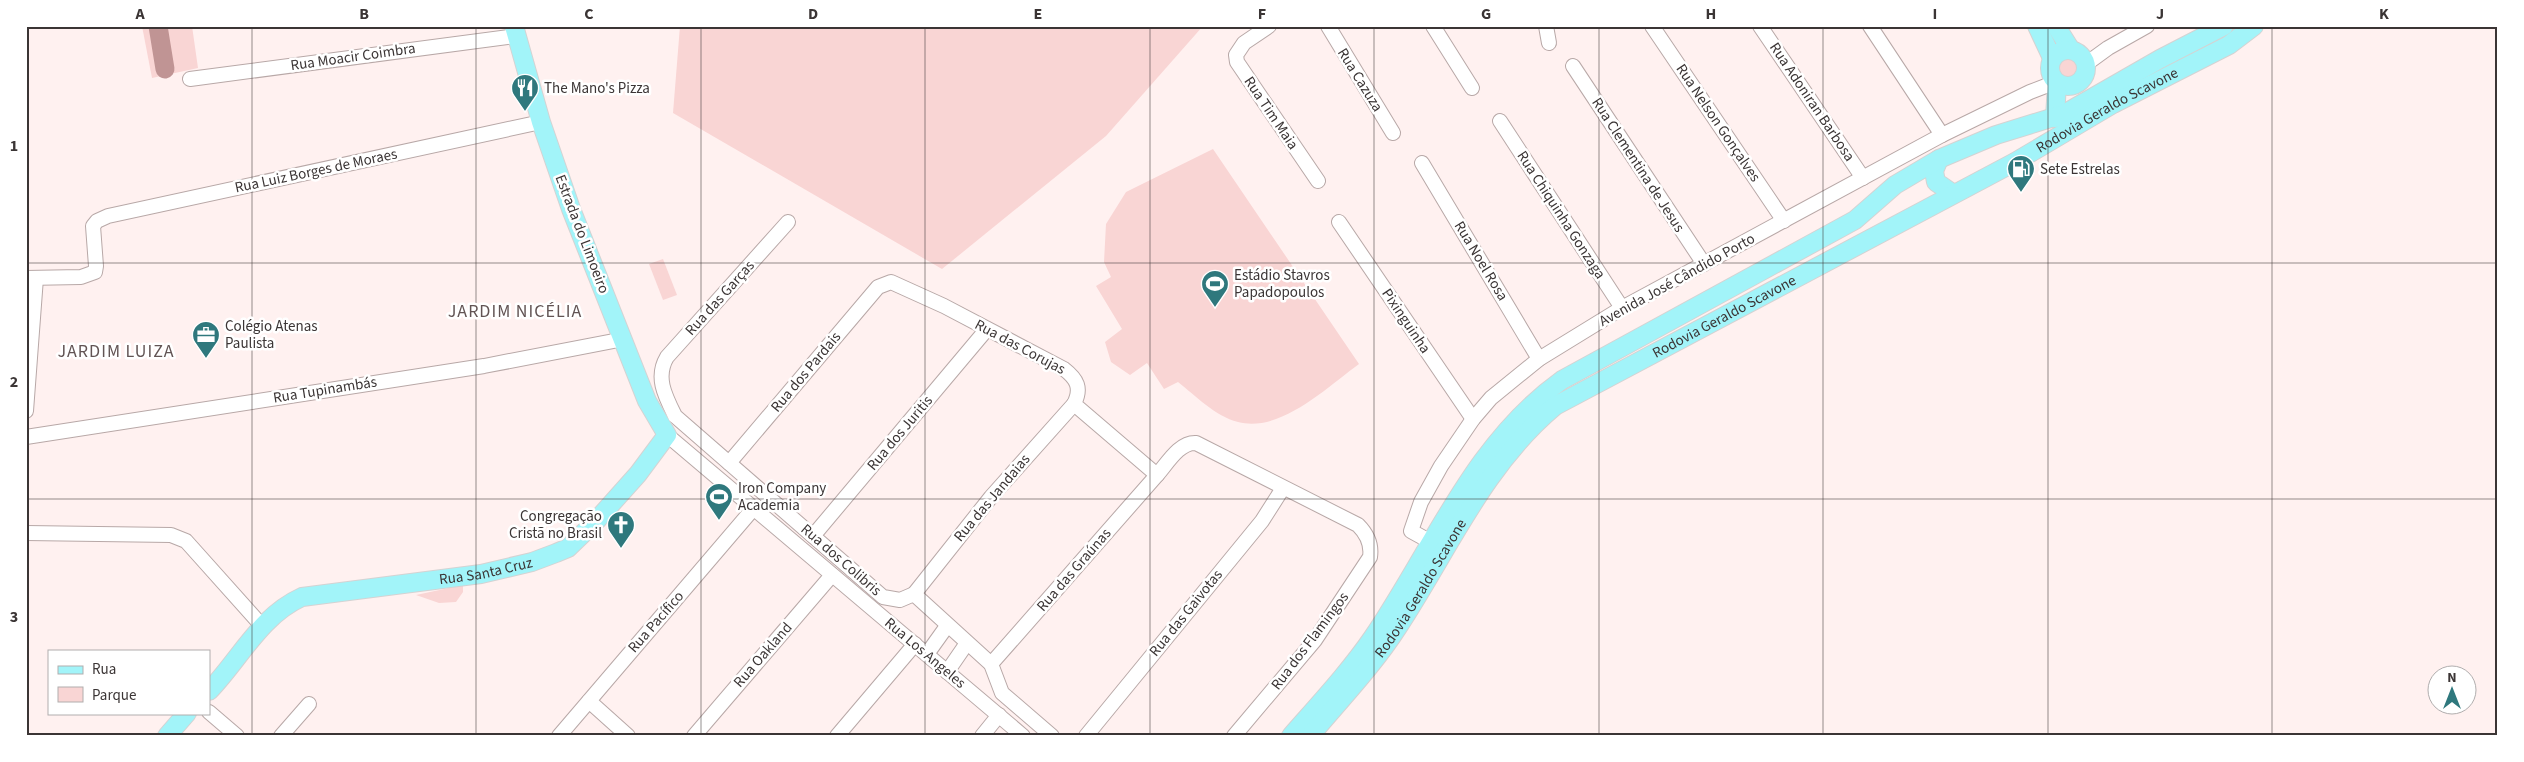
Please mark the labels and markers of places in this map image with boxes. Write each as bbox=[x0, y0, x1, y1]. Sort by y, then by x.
restaurant icon: The Mano's Pizza bbox=[510, 73, 540, 112]
place label: The Mano's Pizza bbox=[544, 78, 650, 99]
fuel station icon: Sete Estrelas bbox=[2006, 154, 2036, 193]
place label: Sete Estrelas bbox=[2040, 159, 2120, 180]
place label: Estádio Stavros Papadopoulos bbox=[1234, 265, 1330, 303]
sports icon: Estádio Stavros Papadopoulos bbox=[1200, 269, 1230, 308]
place label: Colégio Atenas Paulista bbox=[225, 316, 318, 354]
office icon: Colégio Atenas Paulista bbox=[191, 320, 221, 359]
place label: Iron Company Academia bbox=[738, 478, 826, 516]
sports icon: Iron Company Academia bbox=[704, 482, 734, 521]
place label: Congregação Cristã no Brasil bbox=[509, 506, 602, 544]
church icon: Congregação Cristã no Brasil bbox=[606, 510, 636, 549]

